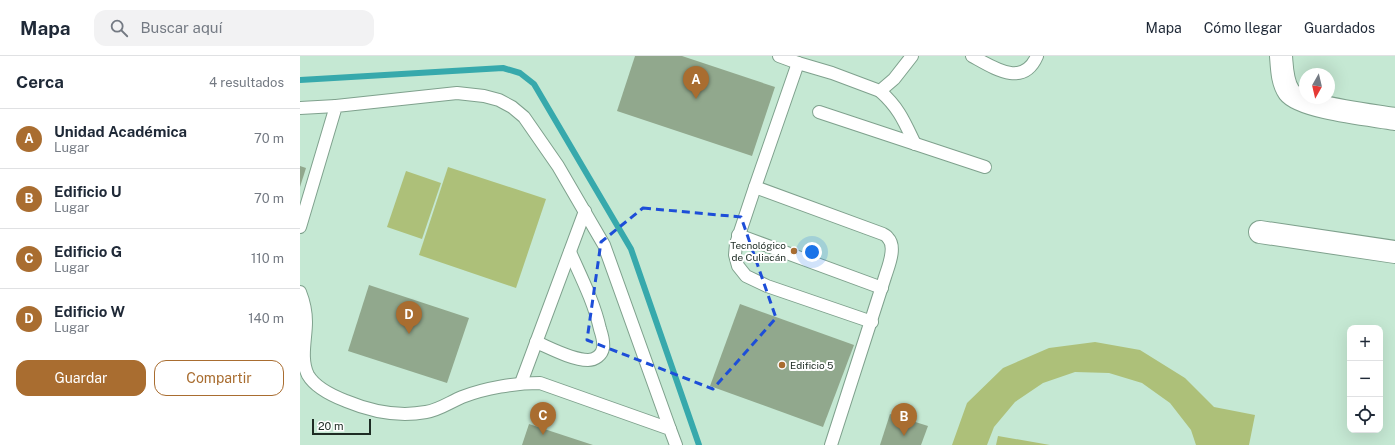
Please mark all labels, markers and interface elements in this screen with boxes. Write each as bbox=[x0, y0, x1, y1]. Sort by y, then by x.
search box bbox=[94, 10, 374, 46]
text: Mapa bbox=[20, 17, 70, 39]
icon: search bbox=[108, 17, 130, 39]
text: Buscar aquí bbox=[140, 19, 222, 36]
text: Mapa bbox=[1146, 20, 1182, 36]
text: Cómo llegar bbox=[1204, 20, 1282, 36]
text: Guardados bbox=[1304, 20, 1375, 36]
pin: A bbox=[683, 66, 709, 99]
north arrow bbox=[1299, 68, 1335, 104]
text: Cerca bbox=[16, 72, 64, 92]
text: 4 resultados bbox=[209, 75, 284, 90]
text: Unidad Académica bbox=[54, 123, 187, 140]
text: A bbox=[24, 131, 34, 146]
text: 70 m bbox=[254, 131, 284, 146]
text: Lugar bbox=[54, 140, 89, 155]
text: Edificio U bbox=[54, 183, 122, 200]
text: B bbox=[25, 191, 33, 206]
text: 70 m bbox=[254, 191, 284, 206]
text: Lugar bbox=[54, 200, 89, 215]
place label: Tecnológico de Culiacán bbox=[730, 239, 786, 263]
your location bbox=[802, 242, 822, 262]
text: Edificio G bbox=[54, 243, 122, 260]
marker: Tecnológico de Culiacán bbox=[789, 246, 799, 256]
text: C bbox=[24, 251, 34, 266]
text: 110 m bbox=[251, 251, 284, 266]
text: Lugar bbox=[54, 260, 89, 275]
pin: D bbox=[396, 301, 422, 334]
text: Edificio W bbox=[54, 303, 125, 320]
text: D bbox=[24, 311, 34, 326]
text: 140 m bbox=[248, 311, 284, 326]
text: Lugar bbox=[54, 320, 89, 335]
map controls bbox=[1347, 325, 1383, 433]
button: + bbox=[1347, 325, 1383, 361]
place label: Edificio 5 bbox=[790, 359, 833, 371]
button: Guardar bbox=[16, 360, 146, 396]
button: Compartir bbox=[154, 360, 284, 396]
marker: Edificio 5 bbox=[777, 360, 787, 370]
button: − bbox=[1347, 361, 1383, 397]
button: locate bbox=[1347, 397, 1383, 433]
pin: C bbox=[530, 402, 556, 435]
pin: B bbox=[891, 403, 917, 436]
scale bar bbox=[312, 417, 371, 436]
text: 20 m bbox=[318, 420, 343, 432]

